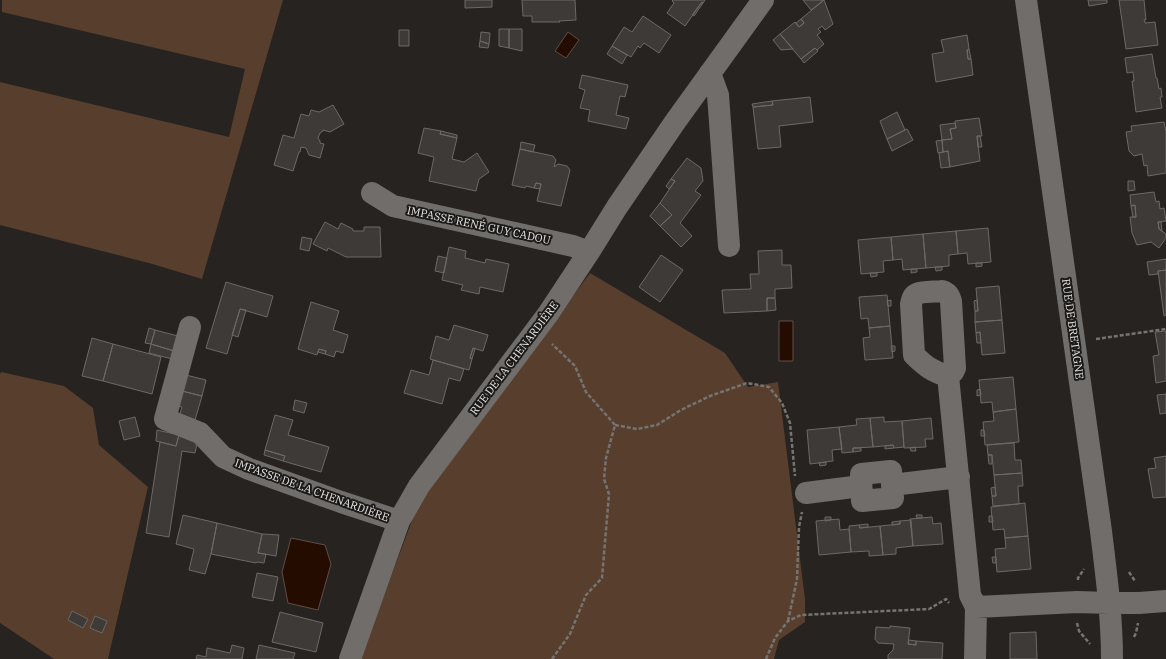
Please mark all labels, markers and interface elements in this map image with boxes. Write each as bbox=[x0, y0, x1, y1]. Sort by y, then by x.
street label: IMPASSE RENÉ GUY CADOU bbox=[406, 203, 552, 247]
street label: RUE DE BRETAGNE bbox=[1059, 278, 1087, 380]
street label: RUE DE LA CHENARDIÈRE bbox=[467, 299, 561, 417]
street label: IMPASSE DE LA CHENARDIÈRE bbox=[233, 456, 391, 524]

